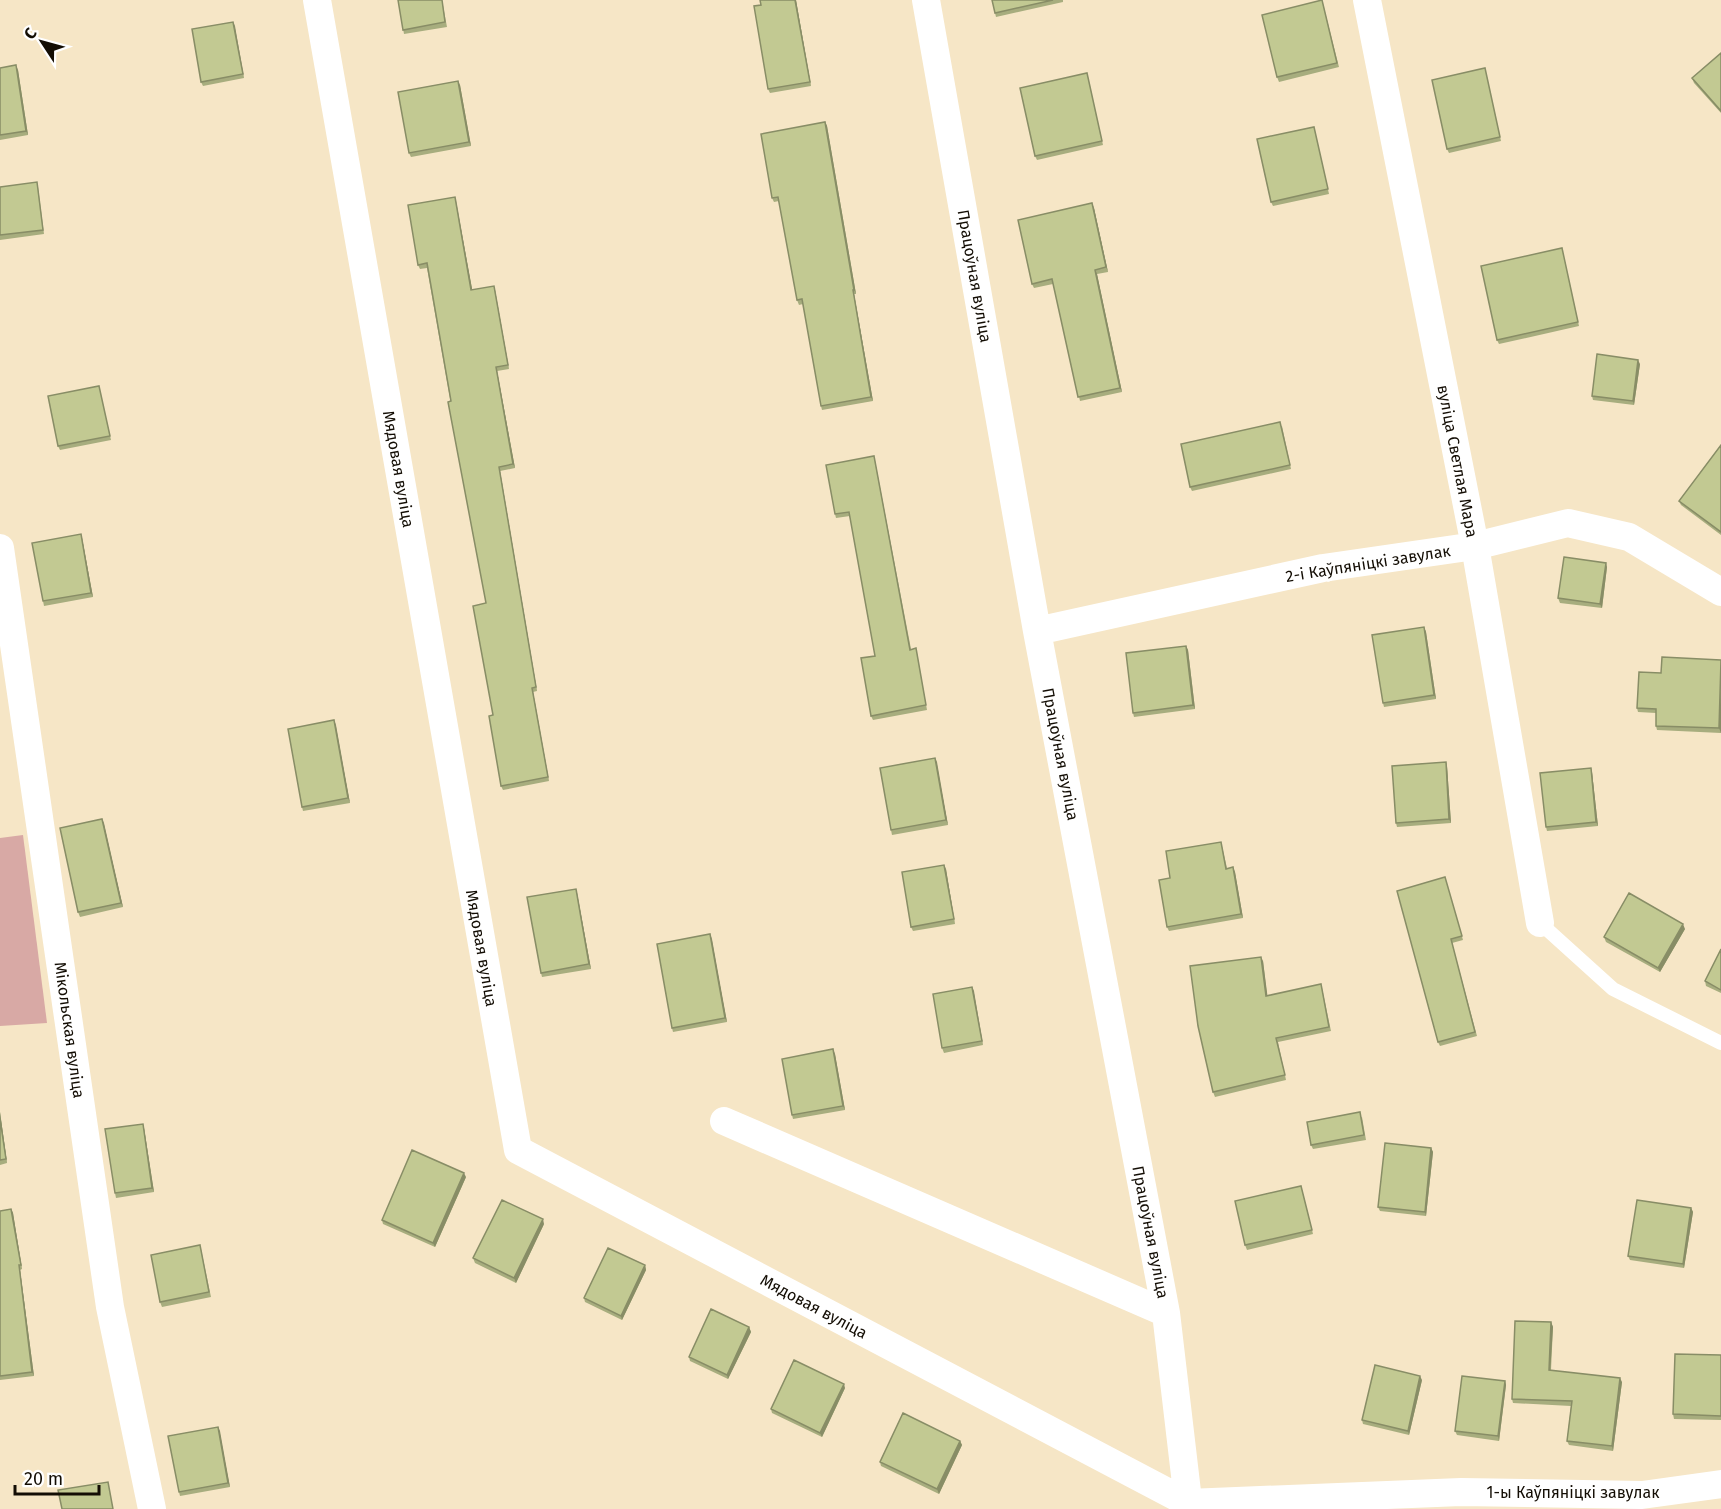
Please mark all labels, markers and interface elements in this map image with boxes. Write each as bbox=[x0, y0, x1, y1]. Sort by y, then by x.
north arrow bbox=[12, 12, 72, 72]
text: С bbox=[20, 24, 41, 43]
street label: Працоўная вуліца bbox=[953, 208, 996, 344]
street label: вуліца Светлая Мара bbox=[1433, 383, 1482, 539]
street label: Мядовая вуліца bbox=[379, 409, 418, 529]
street label: 2-і Каўпяніцкі завулак bbox=[1284, 541, 1453, 586]
street label: Працоўная вуліца bbox=[1038, 686, 1083, 822]
street label: Мядовая вуліца bbox=[462, 888, 501, 1008]
street label: Мікольская вуліца bbox=[51, 961, 88, 1099]
street label: Працоўная вуліца bbox=[1128, 1164, 1173, 1300]
street label: Мядовая вуліца bbox=[757, 1270, 871, 1343]
scale bar bbox=[15, 1458, 99, 1496]
text: 20 m bbox=[24, 1468, 63, 1490]
street label: 1-ы Каўпяніцкі завулак bbox=[1487, 1483, 1660, 1502]

